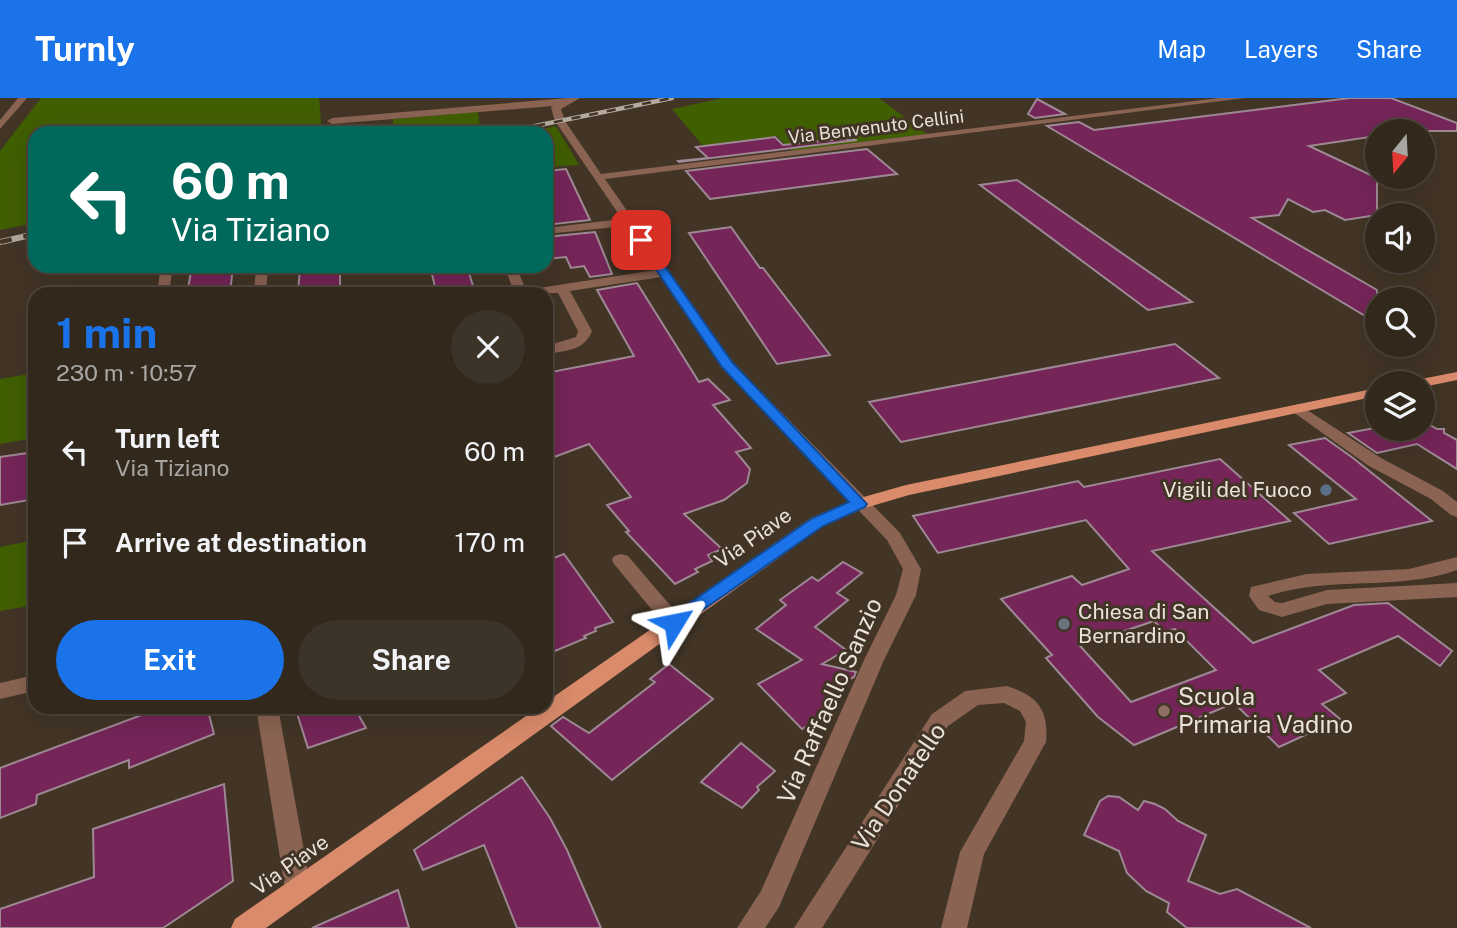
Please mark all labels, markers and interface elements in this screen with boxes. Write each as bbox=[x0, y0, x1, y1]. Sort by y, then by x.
text: Turnly bbox=[35, 30, 135, 68]
text: Map bbox=[1157, 35, 1206, 63]
text: Layers bbox=[1244, 35, 1318, 63]
text: Share bbox=[1356, 35, 1422, 63]
street label: Via Benvenuto Cellini bbox=[787, 105, 965, 148]
north arrow bbox=[1365, 119, 1435, 189]
map controls bbox=[1365, 119, 1435, 441]
text: 60 m bbox=[171, 152, 290, 210]
icon: left bbox=[56, 154, 147, 245]
button: sound bbox=[1365, 203, 1435, 273]
pin bbox=[611, 210, 671, 270]
text: Via Tiziano bbox=[171, 211, 330, 248]
icon: arrive bbox=[622, 221, 660, 259]
button: search bbox=[1365, 287, 1435, 357]
text: 1 min bbox=[56, 308, 157, 357]
button: close bbox=[451, 310, 525, 384]
text: 230 m · 10:57 bbox=[56, 359, 197, 386]
button: layers bbox=[1365, 371, 1435, 441]
text: Turn left bbox=[115, 423, 220, 454]
icon: left bbox=[56, 433, 94, 471]
text: 60 m bbox=[464, 436, 525, 467]
text: Via Tiziano bbox=[115, 454, 230, 481]
place label: Vigili del Fuoco bbox=[1163, 477, 1312, 502]
marker: Vigili del Fuoco bbox=[1318, 482, 1334, 498]
street label: Via Piave bbox=[709, 502, 796, 573]
icon: arrive bbox=[56, 524, 94, 562]
text: Arrive at destination bbox=[115, 527, 367, 558]
text: 170 m bbox=[455, 527, 525, 558]
position arrow bbox=[637, 586, 711, 660]
street label: Via Raffaello Sanzio bbox=[771, 593, 887, 808]
place label: Chiesa di San Bernardino bbox=[1078, 599, 1209, 648]
marker: Chiesa di San Bernardino bbox=[1056, 616, 1072, 632]
button: Exit bbox=[56, 620, 284, 700]
button: Share bbox=[298, 620, 525, 700]
place label: Scuola Primaria Vadino bbox=[1178, 682, 1353, 738]
marker: Scuola Primaria Vadino bbox=[1156, 703, 1172, 719]
street label: Via Donatello bbox=[845, 717, 951, 856]
street label: Via Piave bbox=[246, 829, 333, 900]

